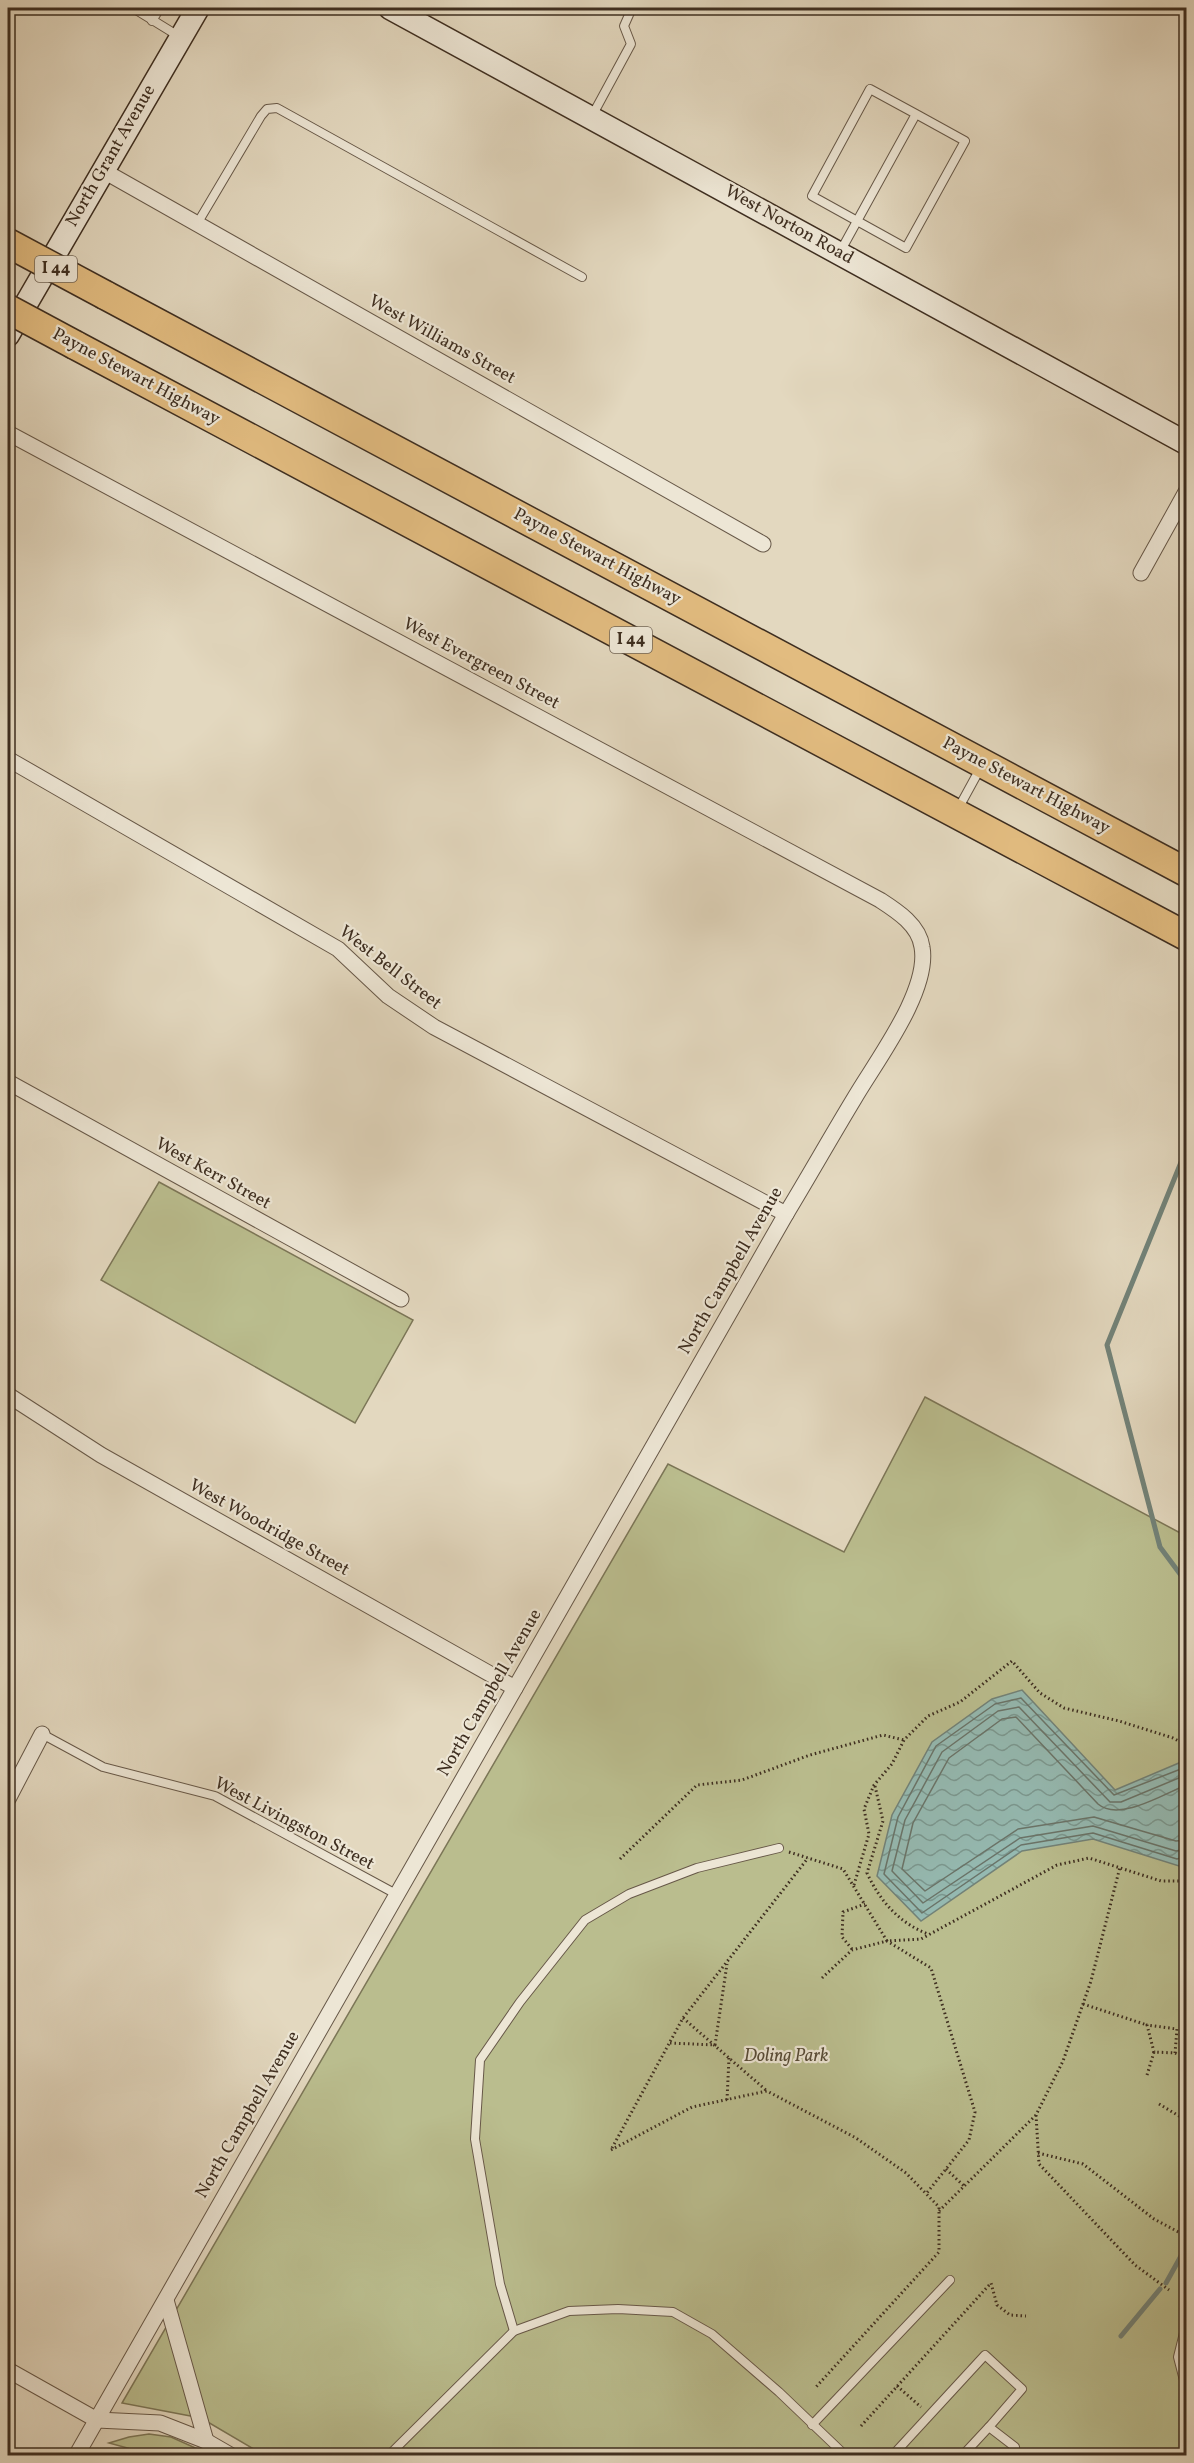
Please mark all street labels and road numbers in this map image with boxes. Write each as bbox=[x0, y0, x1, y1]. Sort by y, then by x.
street label: North Grant Avenue bbox=[60, 80, 162, 232]
street label: West Norton Road bbox=[720, 179, 858, 271]
road number: I 44 bbox=[35, 256, 77, 282]
street label: West Williams Street bbox=[364, 289, 520, 391]
street label: Payne Stewart Highway bbox=[48, 322, 224, 432]
street label: Payne Stewart Highway bbox=[509, 502, 685, 612]
street label: West Evergreen Street bbox=[398, 612, 564, 716]
road number: I 44 bbox=[610, 627, 652, 653]
street label: Payne Stewart Highway bbox=[938, 731, 1114, 841]
street label: West Bell Street bbox=[333, 920, 447, 1016]
street label: West Kerr Street bbox=[151, 1132, 275, 1216]
street label: North Campbell Avenue bbox=[673, 1183, 789, 1359]
street label: West Woodridge Street bbox=[184, 1473, 354, 1583]
street label: North Campbell Avenue bbox=[432, 1605, 548, 1781]
street label: West Livingston Street bbox=[210, 1771, 378, 1877]
street label: North Campbell Avenue bbox=[190, 2027, 306, 2203]

